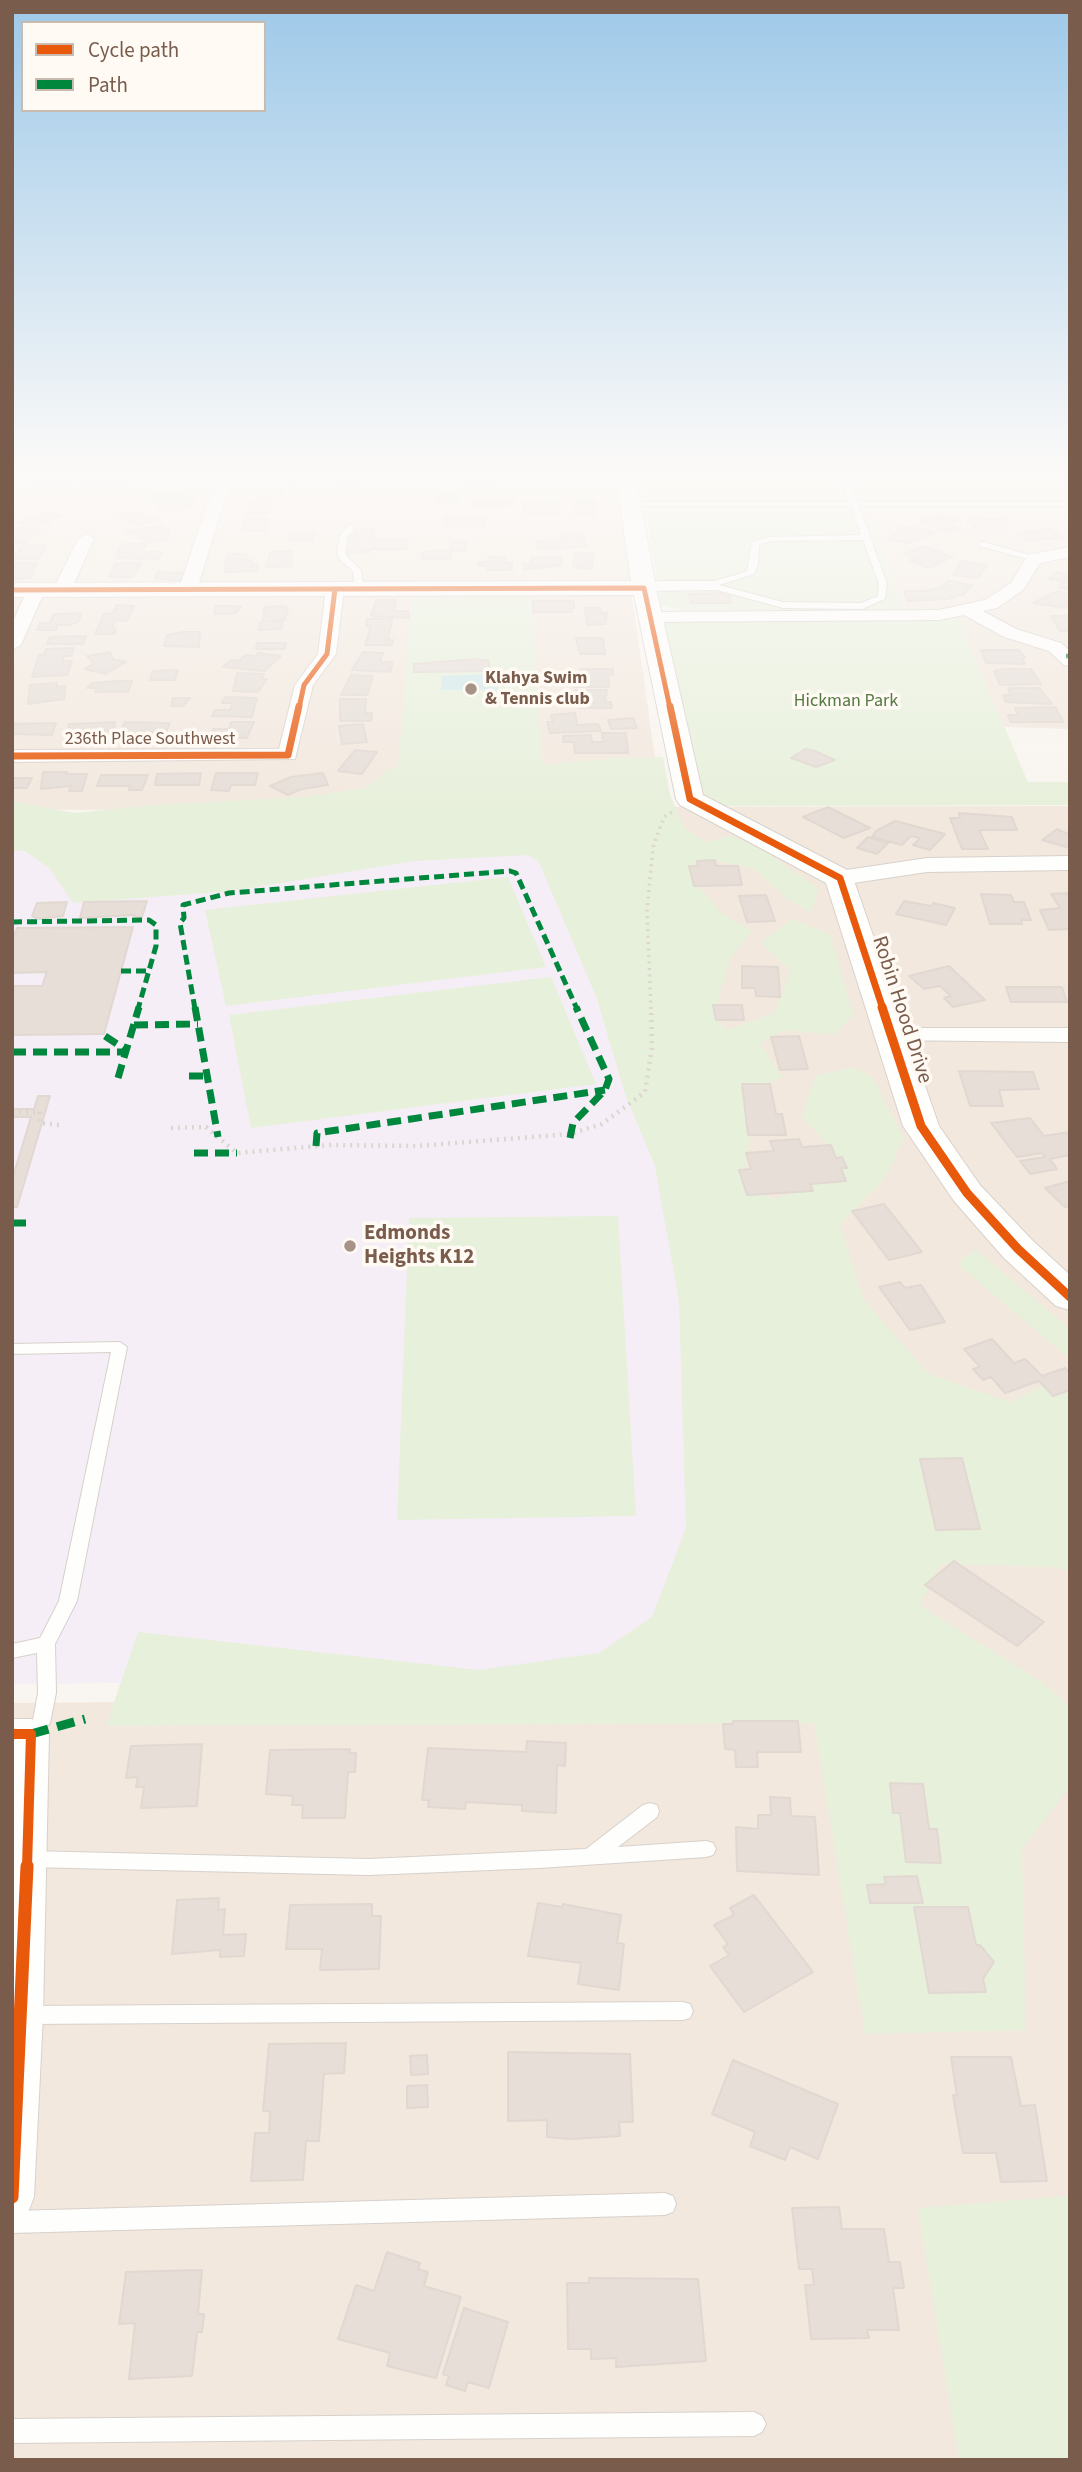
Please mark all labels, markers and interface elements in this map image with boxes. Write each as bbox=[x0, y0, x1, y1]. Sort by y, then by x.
legend bbox=[21, 21, 266, 112]
text: Cycle path bbox=[88, 35, 179, 65]
text: Path bbox=[88, 70, 128, 100]
place label: Klahya Swim & Tennis club bbox=[485, 668, 590, 710]
marker: Klahya Swim & Tennis club bbox=[463, 681, 479, 697]
park label: Hickman Park bbox=[794, 691, 898, 713]
street label: 236th Place Southwest bbox=[65, 729, 235, 751]
street label: Robin Hood Drive bbox=[865, 933, 937, 1087]
place label: Edmonds Heights K12 bbox=[364, 1221, 474, 1271]
marker: Edmonds Heights K12 bbox=[342, 1238, 358, 1254]

